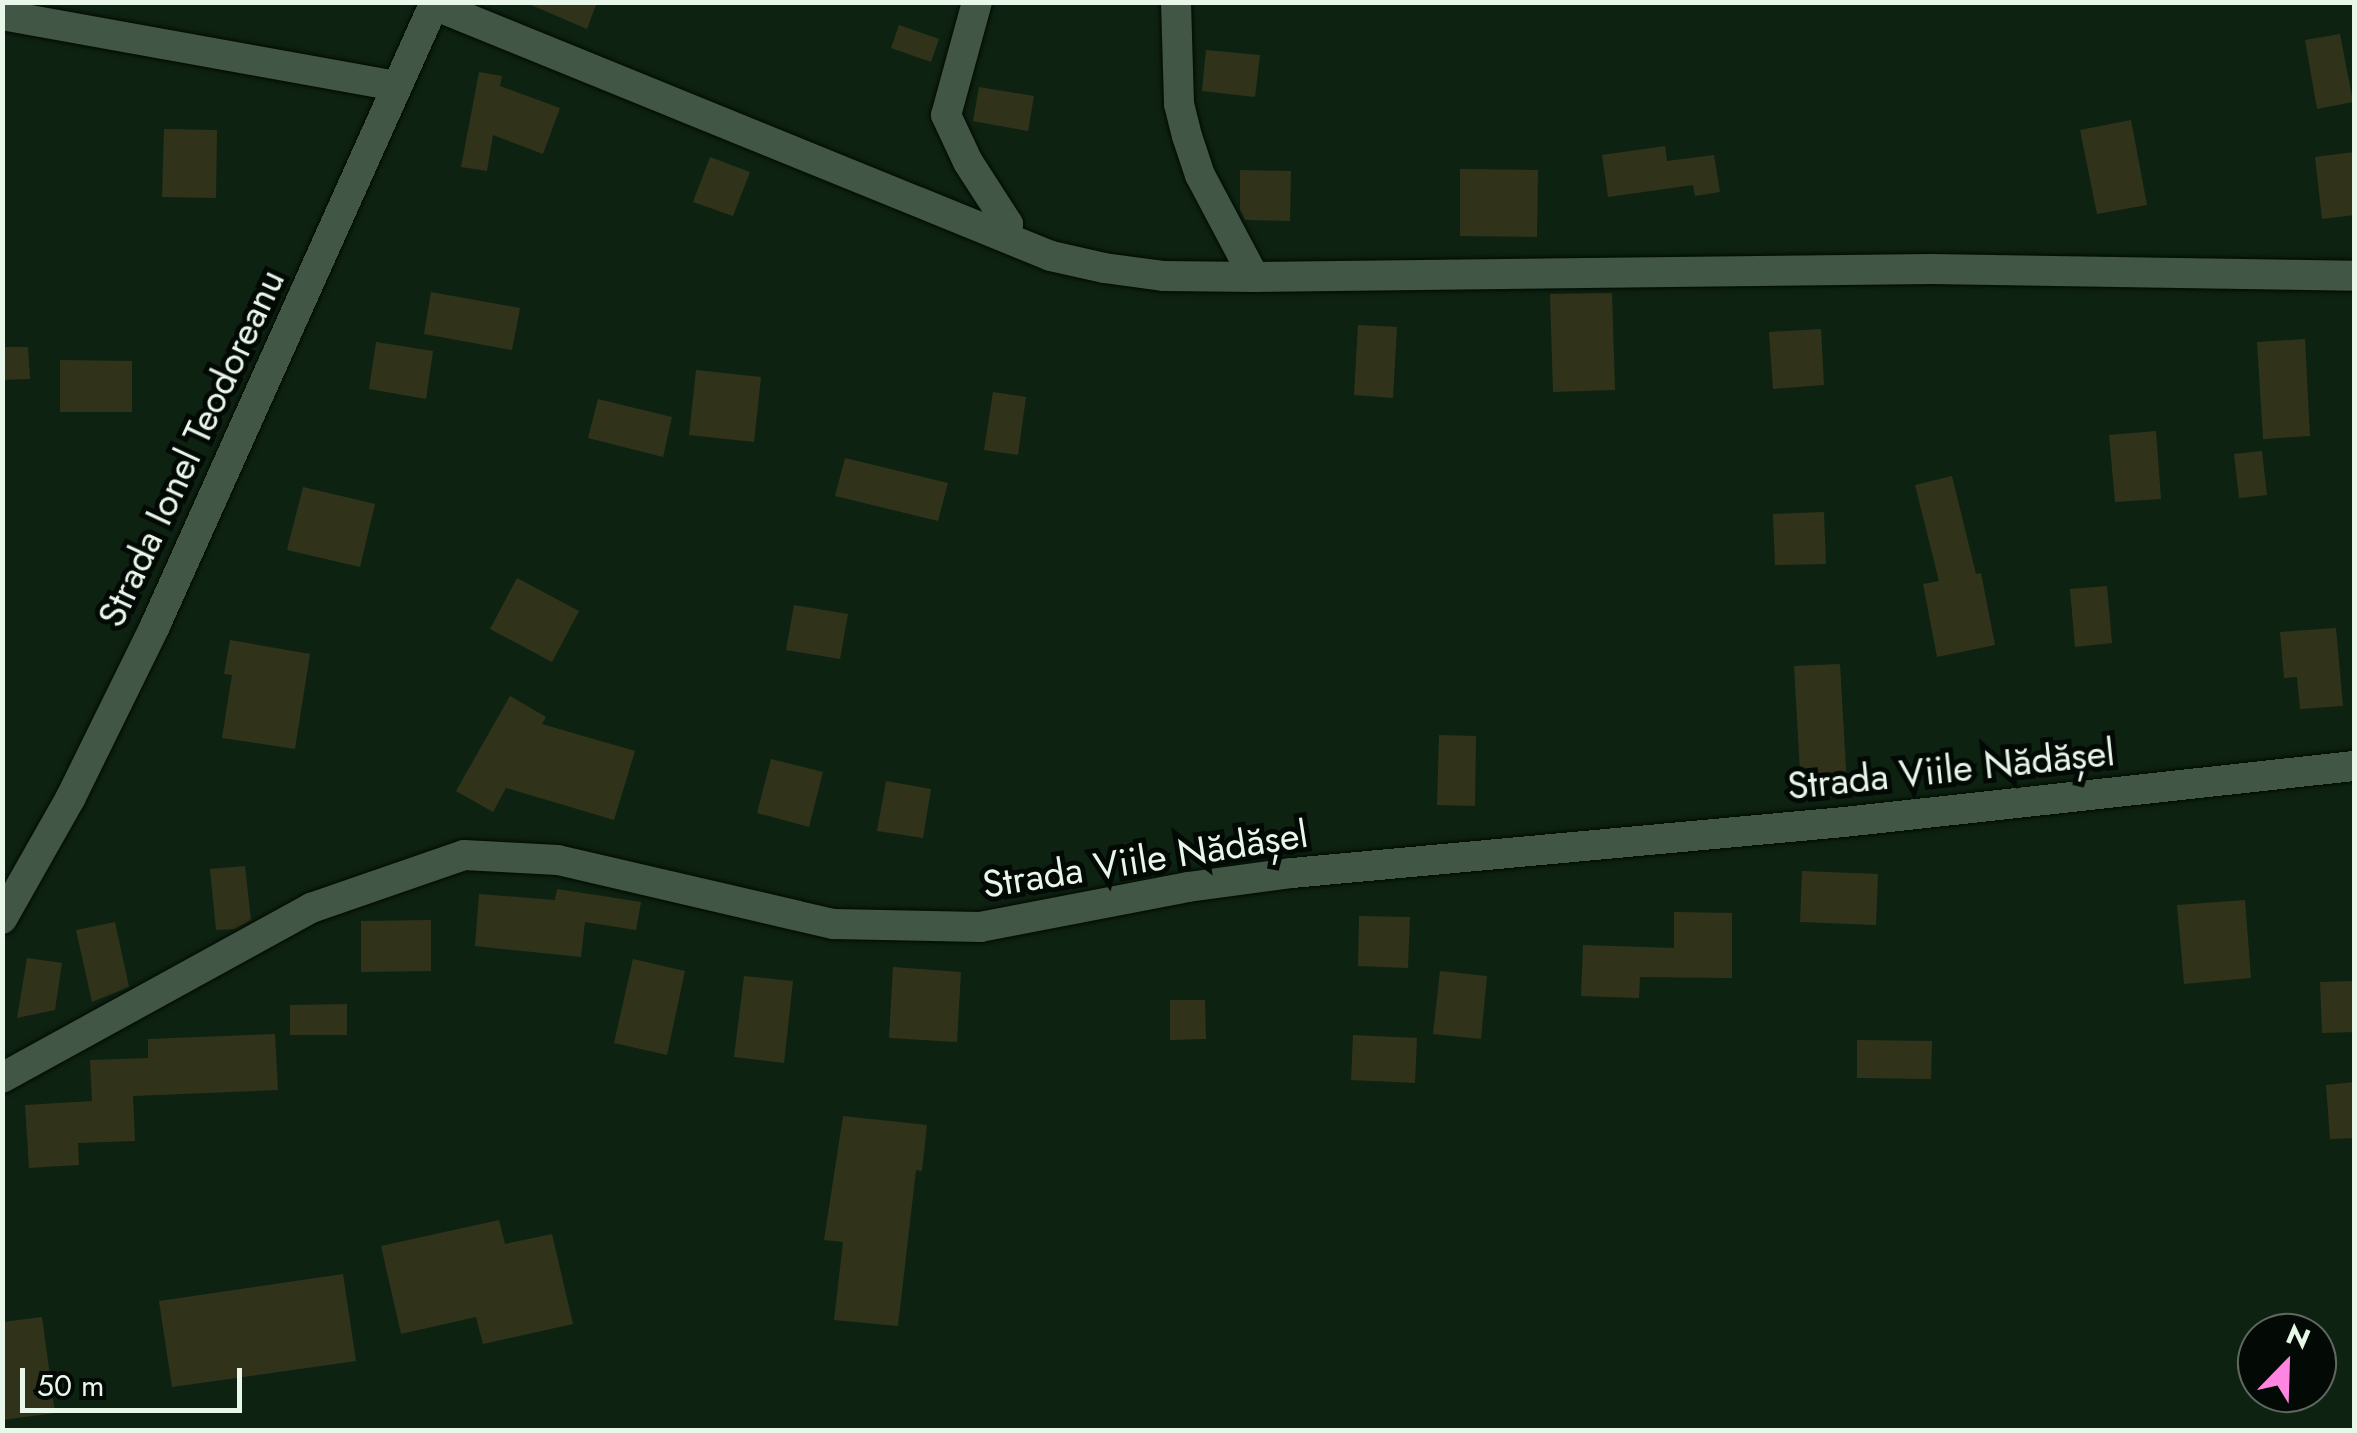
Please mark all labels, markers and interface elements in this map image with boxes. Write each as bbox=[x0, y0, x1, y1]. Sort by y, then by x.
street label: Strada Ionel Teodoreanu bbox=[88, 262, 294, 634]
street label: Strada Viile Nădășel bbox=[1785, 729, 2117, 809]
street label: Strada Viile Nădășel bbox=[979, 811, 1311, 907]
north arrow bbox=[2237, 1313, 2337, 1413]
text: N bbox=[2280, 1314, 2316, 1360]
scale bar bbox=[25, 1348, 248, 1410]
text: 50 m bbox=[37, 1364, 104, 1407]

